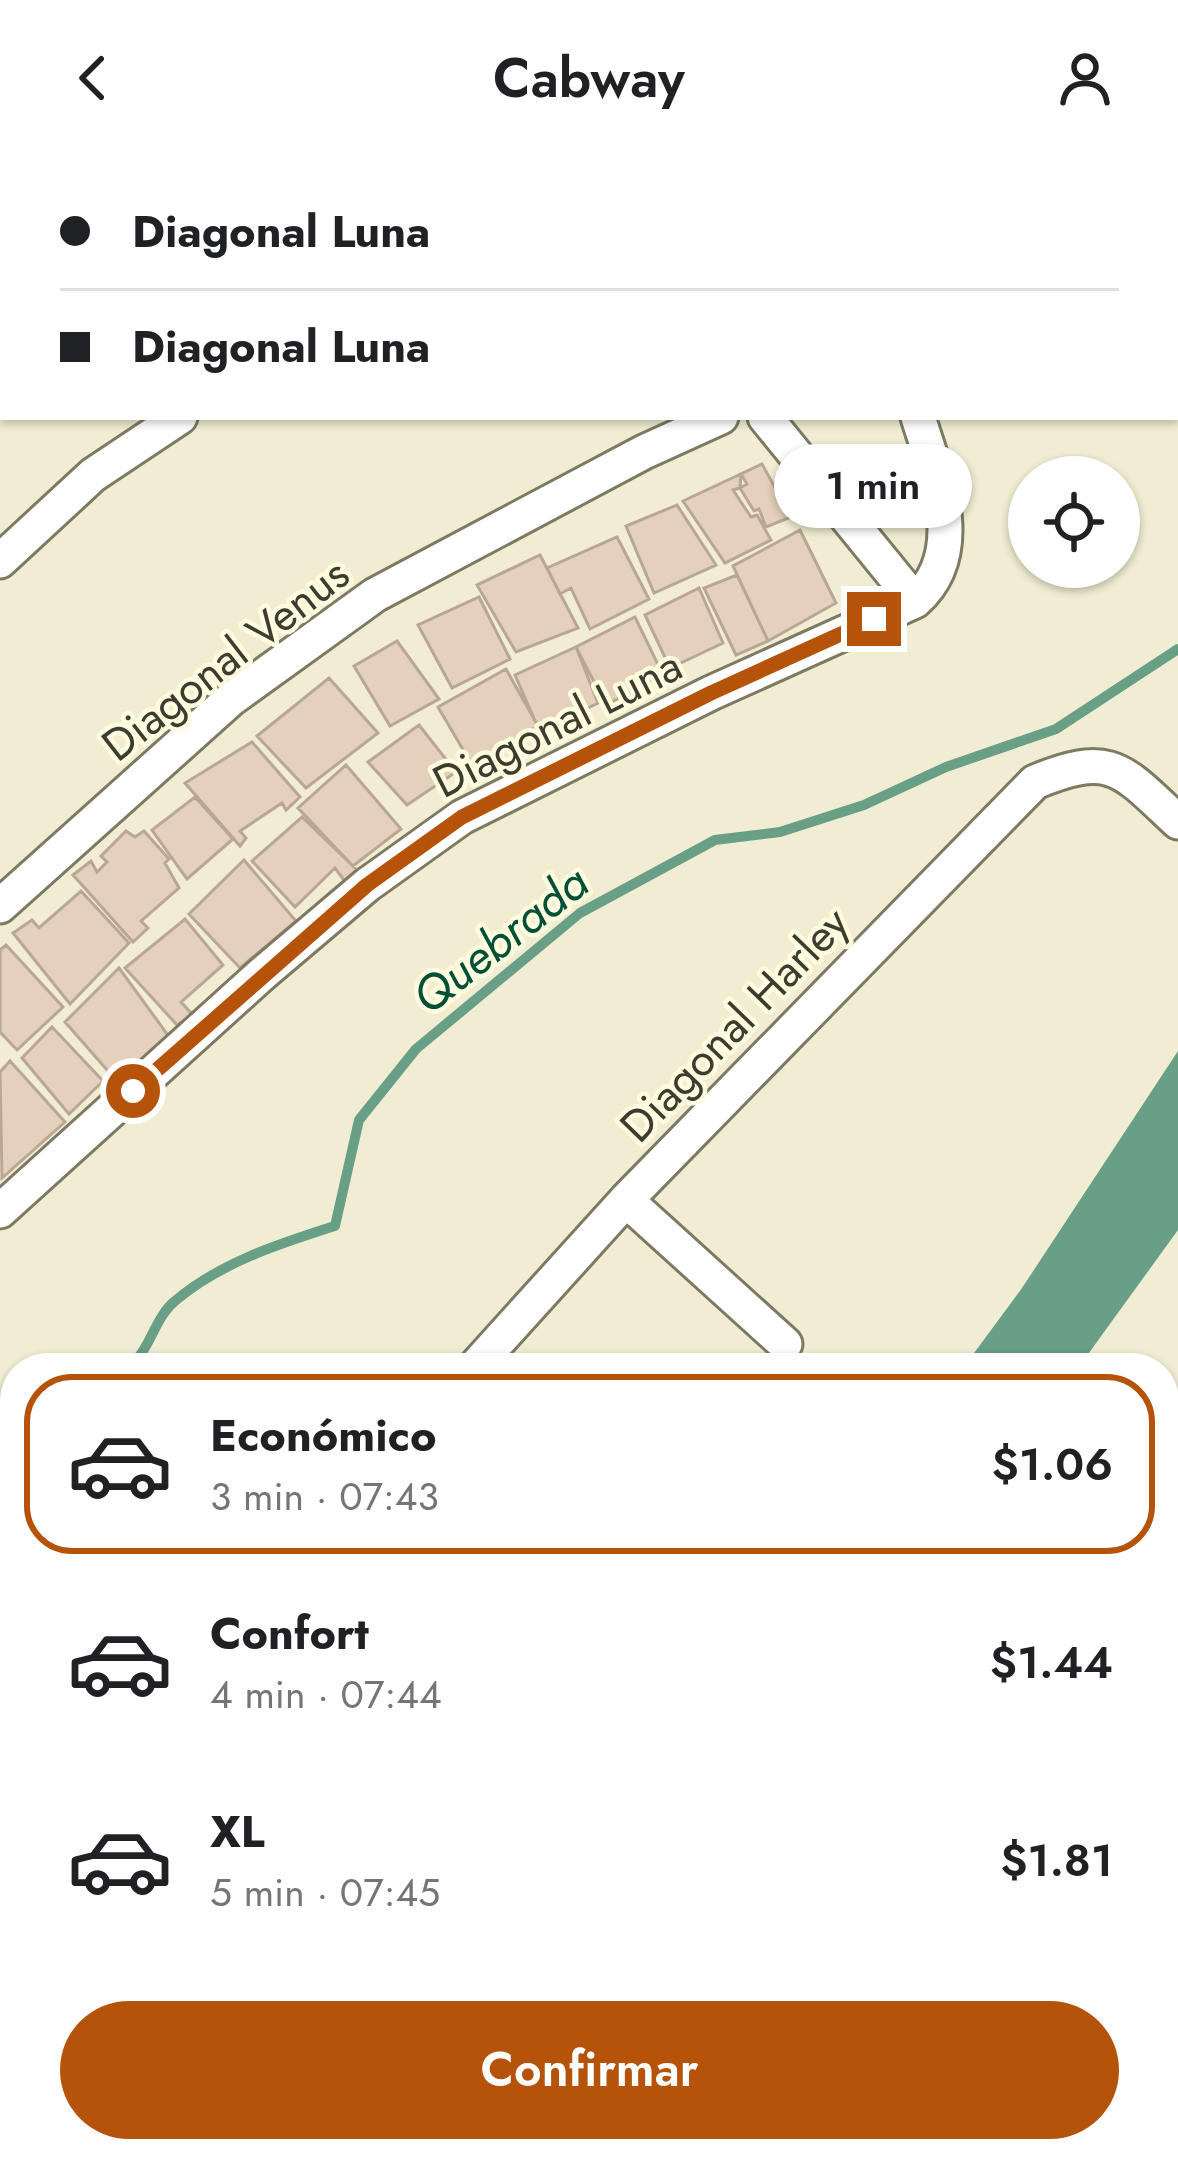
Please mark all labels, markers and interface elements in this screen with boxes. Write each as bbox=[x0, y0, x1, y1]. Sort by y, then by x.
text: Cabway bbox=[493, 39, 685, 117]
icon: back bbox=[60, 45, 126, 111]
icon: person bbox=[1052, 45, 1118, 111]
text: Diagonal Luna bbox=[132, 199, 430, 264]
text: Diagonal Luna bbox=[132, 314, 430, 379]
callout: 1 min bbox=[775, 445, 973, 529]
map controls bbox=[1008, 456, 1140, 588]
button: locate bbox=[1008, 456, 1140, 588]
text: 1 min bbox=[826, 457, 920, 514]
street label: Diagonal Venus bbox=[88, 542, 363, 777]
route end bbox=[847, 592, 901, 646]
street label: Diagonal Luna bbox=[422, 633, 693, 814]
water label: Quebrada bbox=[397, 848, 603, 1030]
street label: Diagonal Harley bbox=[605, 892, 864, 1157]
route start bbox=[106, 1064, 160, 1118]
text: Económico bbox=[210, 1403, 436, 1468]
icon: car bbox=[66, 1410, 174, 1518]
text: $1.06 bbox=[992, 1432, 1113, 1497]
text: 3 min · 07:43 bbox=[210, 1468, 439, 1525]
text: Confort bbox=[210, 1601, 369, 1666]
icon: car bbox=[66, 1608, 174, 1716]
text: $1.44 bbox=[990, 1630, 1113, 1695]
text: 4 min · 07:44 bbox=[210, 1666, 442, 1723]
text: XL bbox=[210, 1799, 265, 1864]
icon: car bbox=[66, 1806, 174, 1914]
text: $1.81 bbox=[1000, 1828, 1113, 1893]
text: 5 min · 07:45 bbox=[210, 1864, 440, 1921]
button: Confirmar bbox=[60, 2001, 1119, 2139]

